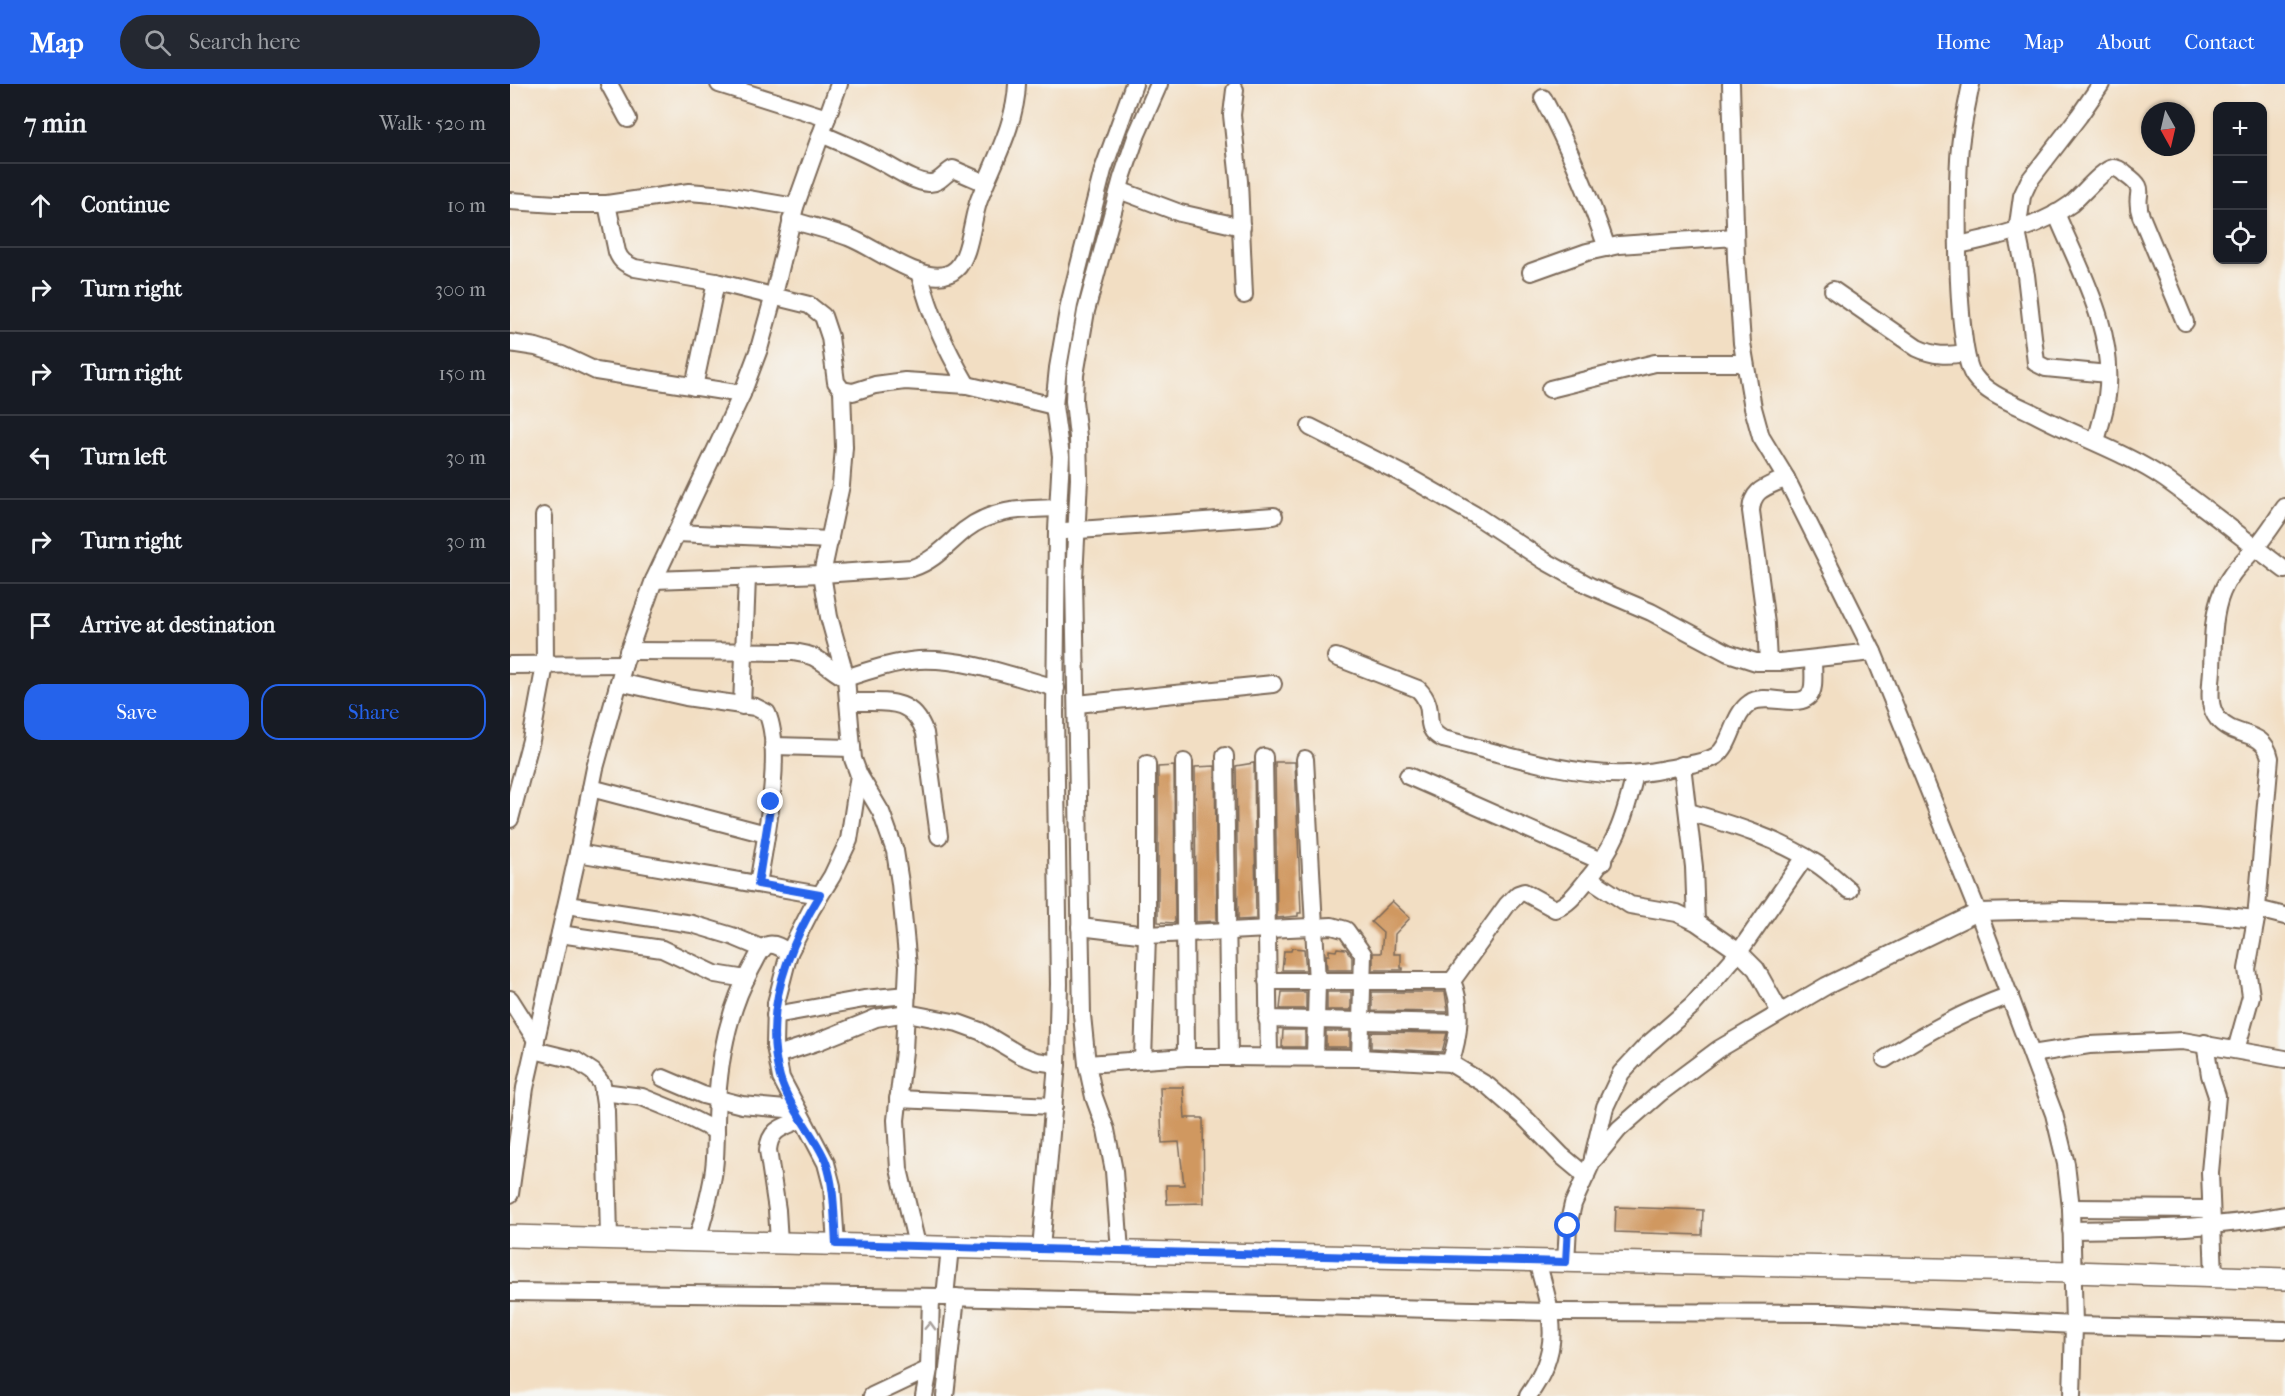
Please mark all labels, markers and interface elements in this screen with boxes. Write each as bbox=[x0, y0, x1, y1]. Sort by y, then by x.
search box bbox=[120, 15, 540, 69]
text: Map bbox=[30, 26, 84, 59]
icon: search bbox=[141, 26, 174, 59]
text: Search here bbox=[189, 29, 300, 55]
text: Home bbox=[1936, 30, 1991, 54]
text: Map bbox=[2024, 30, 2064, 54]
text: About bbox=[2097, 30, 2151, 54]
text: Contact bbox=[2184, 30, 2255, 54]
north arrow bbox=[2141, 102, 2195, 156]
map controls bbox=[2213, 102, 2267, 264]
button: + bbox=[2213, 102, 2267, 156]
text: 7 min bbox=[24, 108, 87, 139]
text: Walk · 520 m bbox=[379, 112, 486, 135]
button: − bbox=[2213, 156, 2267, 210]
icon: ahead bbox=[24, 189, 57, 222]
text: Continue bbox=[81, 192, 170, 218]
text: 10 m bbox=[447, 194, 486, 217]
button: locate bbox=[2213, 210, 2267, 264]
icon: right bbox=[24, 273, 57, 306]
text: Turn right bbox=[81, 276, 182, 302]
text: 300 m bbox=[435, 278, 486, 301]
icon: right bbox=[24, 357, 57, 390]
text: Turn right bbox=[81, 360, 182, 386]
text: 150 m bbox=[438, 362, 486, 385]
icon: left bbox=[24, 441, 57, 474]
text: Turn left bbox=[81, 444, 167, 470]
text: 30 m bbox=[446, 446, 486, 469]
icon: right bbox=[24, 525, 57, 558]
text: Turn right bbox=[81, 528, 182, 554]
text: 30 m bbox=[446, 530, 486, 553]
icon: arrive bbox=[24, 609, 57, 642]
text: Arrive at destination bbox=[81, 612, 275, 638]
button: Save bbox=[24, 684, 249, 740]
button: Share bbox=[261, 684, 486, 740]
route end bbox=[757, 788, 783, 814]
route start bbox=[1554, 1212, 1580, 1238]
one-way arrow bbox=[924, 1321, 937, 1330]

